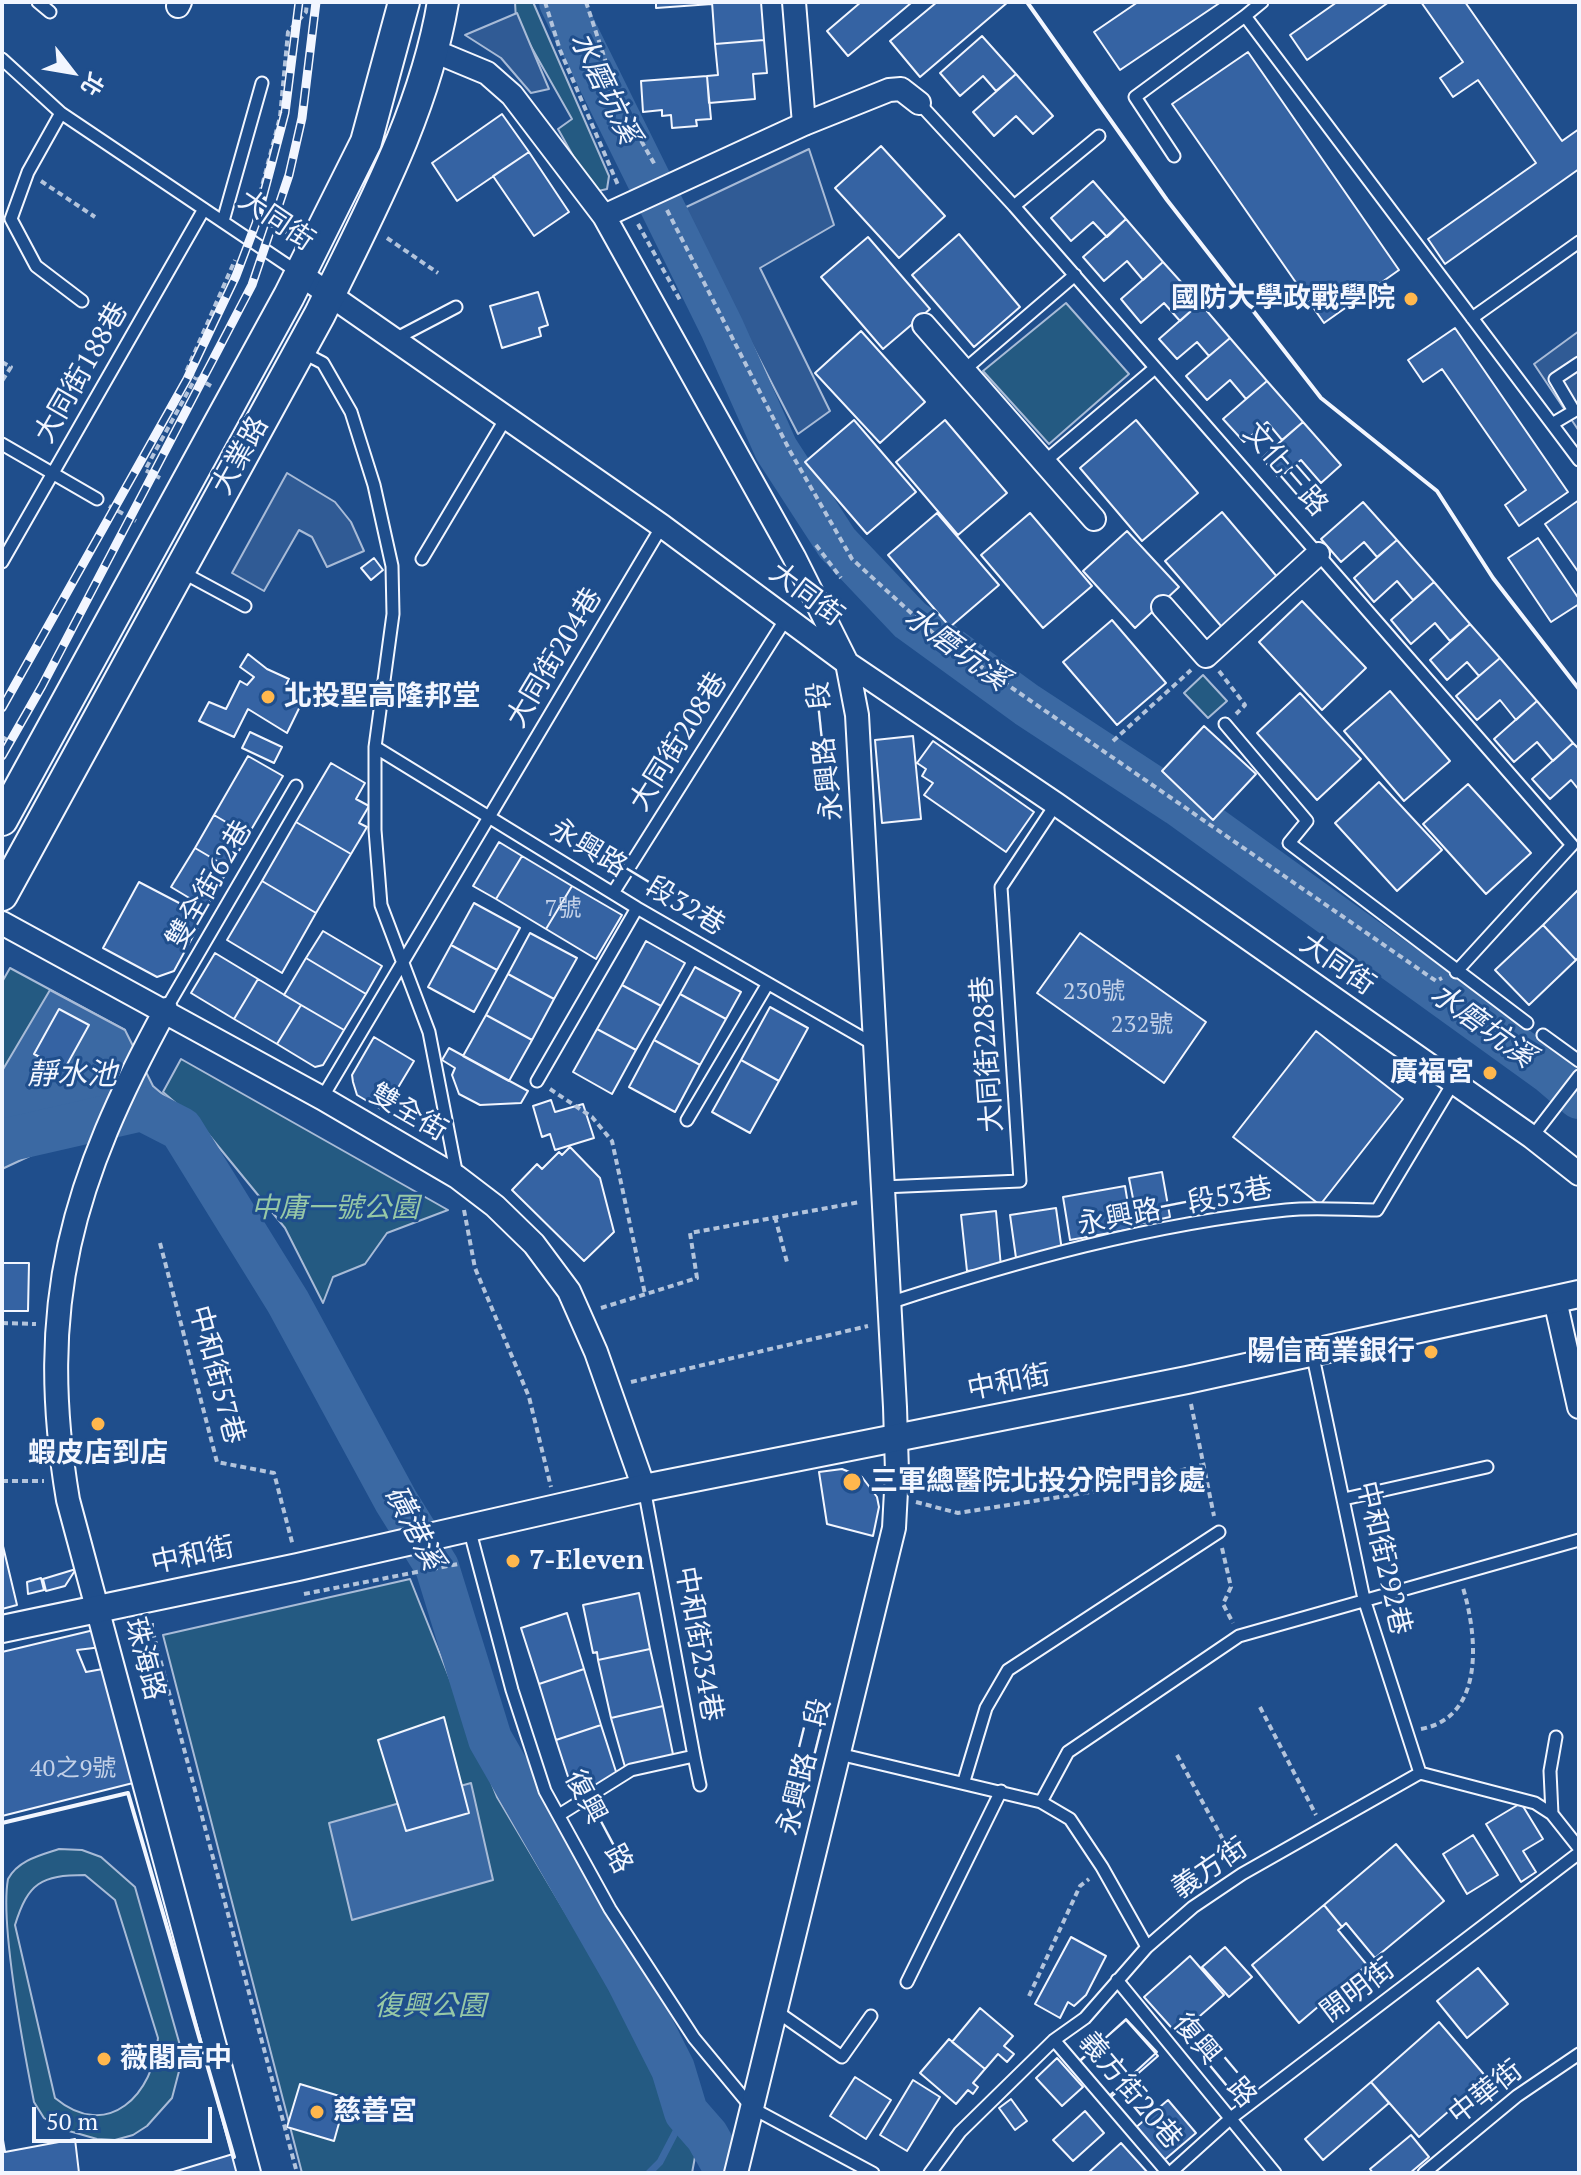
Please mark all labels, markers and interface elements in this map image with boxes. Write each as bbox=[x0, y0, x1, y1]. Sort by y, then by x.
water label: 水磨坑溪 bbox=[562, 26, 646, 150]
north arrow bbox=[32, 32, 112, 112]
text: 北 bbox=[75, 68, 111, 102]
street label: 大同街 bbox=[232, 184, 320, 258]
place label: 國防大學政戰學院 bbox=[1171, 282, 1395, 316]
marker: 國防大學政戰學院 bbox=[1402, 290, 1420, 308]
street label: 大同街188巷 bbox=[28, 297, 136, 449]
street label: 大業路 bbox=[206, 411, 276, 501]
street label: 文化三路 bbox=[1236, 417, 1334, 523]
street label: 大同街 bbox=[762, 556, 850, 634]
street label: 大同街204巷 bbox=[500, 582, 610, 734]
water label: 水磨坑溪 bbox=[897, 599, 1015, 699]
street label: 大同街208巷 bbox=[623, 667, 735, 817]
place label: 北投聖高隆邦堂 bbox=[284, 680, 480, 714]
street label: 永興路一段 bbox=[802, 680, 850, 822]
marker: 北投聖高隆邦堂 bbox=[259, 688, 277, 706]
street label: 永興路一段32巷 bbox=[544, 813, 730, 943]
street label: 雙全街62巷 bbox=[160, 815, 260, 955]
house number: 7號 bbox=[545, 895, 581, 923]
street label: 大同街 bbox=[1293, 927, 1381, 1003]
street label: 大同街228巷 bbox=[966, 975, 1010, 1133]
water label: 水磨坑溪 bbox=[1423, 976, 1541, 1076]
house number: 230號 bbox=[1063, 978, 1125, 1006]
house number: 232號 bbox=[1111, 1011, 1173, 1039]
place label: 廣福宮 bbox=[1390, 1056, 1474, 1090]
water label: 靜水池 bbox=[27, 1057, 117, 1093]
marker: 廣福宮 bbox=[1481, 1064, 1499, 1082]
street label: 雙全街 bbox=[363, 1077, 453, 1149]
street label: 永興路一段53巷 bbox=[1075, 1172, 1275, 1242]
park label: 中庸一號公園 bbox=[251, 1192, 419, 1226]
street label: 中和街57巷 bbox=[181, 1302, 251, 1448]
place label: 陽信商業銀行 bbox=[1247, 1335, 1415, 1369]
marker: 陽信商業銀行 bbox=[1422, 1343, 1440, 1361]
street label: 中和街 bbox=[965, 1358, 1053, 1408]
marker: 蝦皮店到店 bbox=[89, 1415, 107, 1433]
place label: 蝦皮店到店 bbox=[28, 1437, 168, 1471]
place label: 三軍總醫院北投分院門診處 bbox=[870, 1465, 1206, 1499]
marker: 三軍總醫院北投分院門診處 bbox=[841, 1471, 863, 1493]
street label: 中和街292巷 bbox=[1349, 1478, 1417, 1638]
water label: 磺港溪 bbox=[376, 1480, 450, 1576]
street label: 中和街 bbox=[148, 1531, 238, 1581]
place label: 7-Eleven bbox=[529, 1544, 644, 1578]
marker: 7-Eleven bbox=[504, 1552, 522, 1570]
street label: 中和街234巷 bbox=[668, 1564, 728, 1724]
street label: 珠海路 bbox=[117, 1614, 171, 1704]
street label: 永興路二段 bbox=[772, 1695, 838, 1839]
house number: 40之9號 bbox=[30, 1755, 116, 1783]
street label: 復興一路 bbox=[557, 1765, 639, 1879]
street label: 義方街 bbox=[1166, 1832, 1254, 1906]
street label: 開明街 bbox=[1314, 1952, 1402, 2030]
park label: 復興公園 bbox=[374, 1990, 486, 2024]
street label: 復興二路 bbox=[1165, 2007, 1263, 2115]
street label: 義方街20巷 bbox=[1072, 2026, 1188, 2156]
place label: 薇閣高中 bbox=[120, 2042, 232, 2076]
marker: 薇閣高中 bbox=[95, 2050, 113, 2068]
street label: 中華街 bbox=[1443, 2054, 1529, 2132]
scale bar bbox=[36, 2091, 216, 2141]
place label: 慈善宮 bbox=[333, 2095, 417, 2129]
marker: 慈善宮 bbox=[308, 2103, 326, 2121]
text: 50 m bbox=[46, 2105, 98, 2137]

